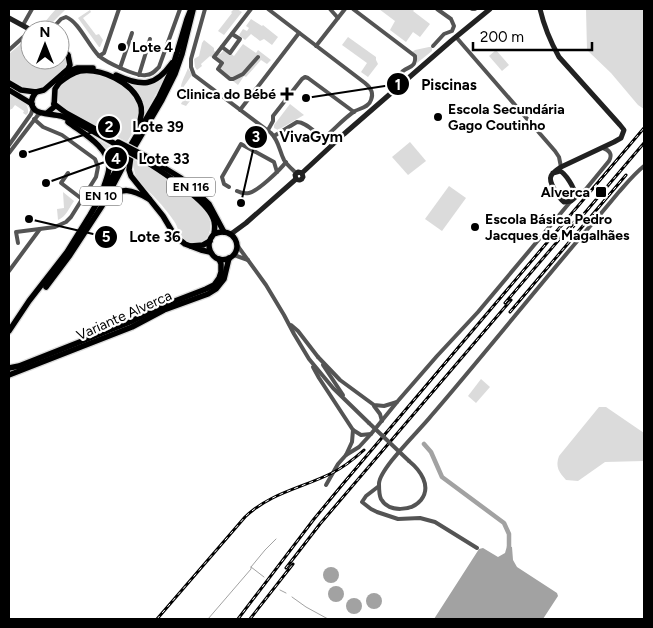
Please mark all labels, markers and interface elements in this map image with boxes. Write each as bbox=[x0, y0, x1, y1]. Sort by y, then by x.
north arrow bbox=[20, 20, 70, 70]
scale bar bbox=[473, 20, 592, 52]
text: N bbox=[40, 24, 50, 41]
text: 200 m bbox=[480, 28, 524, 46]
place label: Lote 4 bbox=[132, 39, 173, 56]
marker: Lote 4 bbox=[116, 41, 128, 53]
callout: Piscinas bbox=[386, 69, 486, 99]
text: 1 bbox=[395, 76, 401, 94]
text: Piscinas bbox=[421, 76, 477, 94]
place label: Clinica do Bébé bbox=[176, 86, 276, 103]
marker: Clinica do Bébé bbox=[280, 87, 294, 101]
place label: Escola Secundária Gago Coutinho bbox=[448, 101, 565, 134]
marker: Escola Secundária Gago Coutinho bbox=[432, 111, 444, 123]
callout: Lote 39 bbox=[97, 112, 193, 142]
text: 2 bbox=[105, 118, 114, 136]
text: Lote 39 bbox=[132, 118, 184, 136]
callout: VivaGym bbox=[244, 122, 353, 152]
text: 3 bbox=[252, 128, 260, 146]
text: VivaGym bbox=[279, 128, 343, 146]
callout: Lote 33 bbox=[104, 143, 200, 173]
text: 4 bbox=[111, 150, 121, 168]
text: Lote 33 bbox=[138, 150, 190, 168]
road number: EN 116 bbox=[167, 178, 215, 196]
place label: Alverca bbox=[541, 184, 590, 201]
marker: Alverca bbox=[594, 185, 608, 199]
road number: EN 10 bbox=[80, 187, 122, 206]
place label: Escola Básica Pedro Jacques de Magalhães bbox=[485, 211, 630, 244]
marker: Escola Básica Pedro Jacques de Magalhães bbox=[469, 221, 481, 233]
callout: Lote 36 bbox=[94, 222, 191, 252]
text: 5 bbox=[102, 228, 111, 246]
text: Lote 36 bbox=[129, 228, 181, 246]
street label: Variante Alverca bbox=[74, 287, 174, 344]

